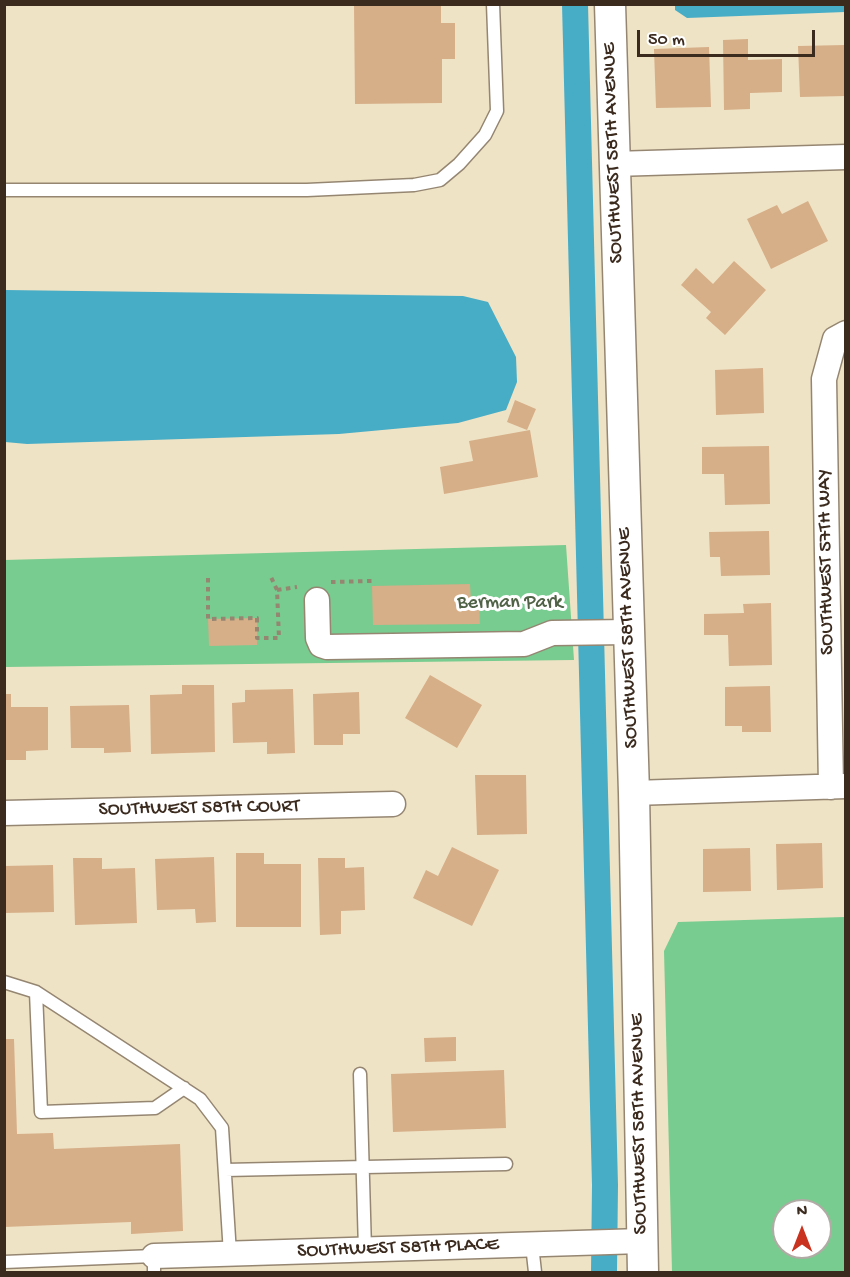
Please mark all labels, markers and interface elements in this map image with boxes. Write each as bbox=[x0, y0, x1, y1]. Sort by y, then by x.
scale bar bbox=[640, 18, 818, 56]
text: 50 m bbox=[648, 30, 685, 51]
street label: SOUTHWEST 58TH AVENUE bbox=[598, 42, 630, 264]
street label: SOUTHWEST 57TH WAY bbox=[813, 469, 841, 655]
street label: SOUTHWEST 58TH AVENUE bbox=[613, 527, 645, 749]
park label: Berman Park bbox=[457, 592, 563, 616]
street label: SOUTHWEST 58TH COURT bbox=[98, 795, 300, 823]
street label: SOUTHWEST 58TH AVENUE bbox=[626, 1013, 654, 1235]
north arrow bbox=[772, 1199, 832, 1259]
text: N bbox=[797, 1203, 807, 1222]
street label: SOUTHWEST 58TH PLACE bbox=[297, 1233, 499, 1265]

